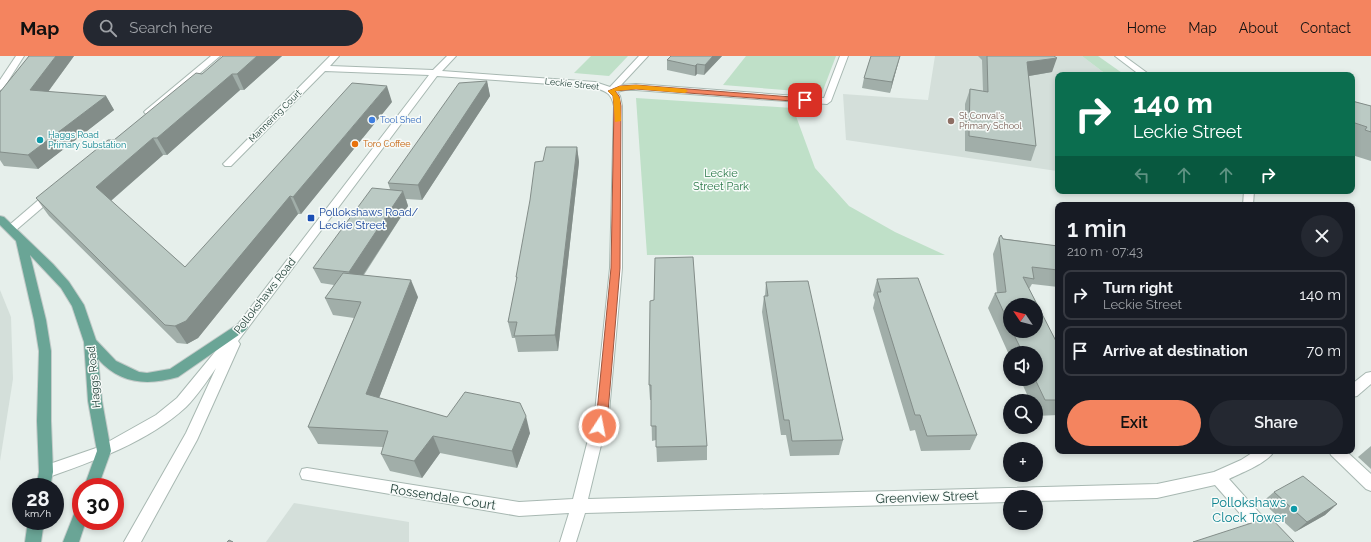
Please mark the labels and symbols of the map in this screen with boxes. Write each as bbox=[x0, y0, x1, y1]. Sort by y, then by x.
street label: Leckie Street bbox=[544, 76, 600, 92]
pin bbox=[788, 83, 822, 117]
street label: Mannering Court bbox=[247, 88, 303, 144]
place label: St Conval's Primary School bbox=[959, 111, 1022, 131]
marker: Tool Shed bbox=[367, 115, 377, 125]
place label: Tool Shed bbox=[380, 115, 422, 125]
marker: St Conval's Primary School bbox=[946, 116, 956, 126]
place label: Haggs Road Primary Substation bbox=[48, 130, 126, 150]
marker: Haggs Road Primary Substation bbox=[35, 135, 45, 145]
marker: Toro Coffee bbox=[350, 139, 360, 149]
place label: Toro Coffee bbox=[363, 139, 411, 149]
park label: Leckie Street Park bbox=[693, 167, 749, 193]
place label: Pollokshaws Road/ Leckie Street bbox=[319, 206, 418, 232]
marker: Pollokshaws Road/ Leckie Street bbox=[306, 213, 316, 223]
street label: Pollokshaws Road bbox=[231, 255, 299, 336]
north arrow bbox=[1003, 298, 1043, 338]
street label: Haggs Road bbox=[85, 345, 103, 409]
position arrow bbox=[578, 405, 620, 447]
speed limit sign: 30 bbox=[72, 478, 124, 530]
street label: Rossendale Court bbox=[389, 481, 498, 513]
street label: Greenview Street bbox=[875, 488, 979, 506]
place label: Pollokshaws Clock Tower bbox=[1211, 495, 1286, 525]
marker: Pollokshaws Clock Tower bbox=[1289, 504, 1299, 514]

